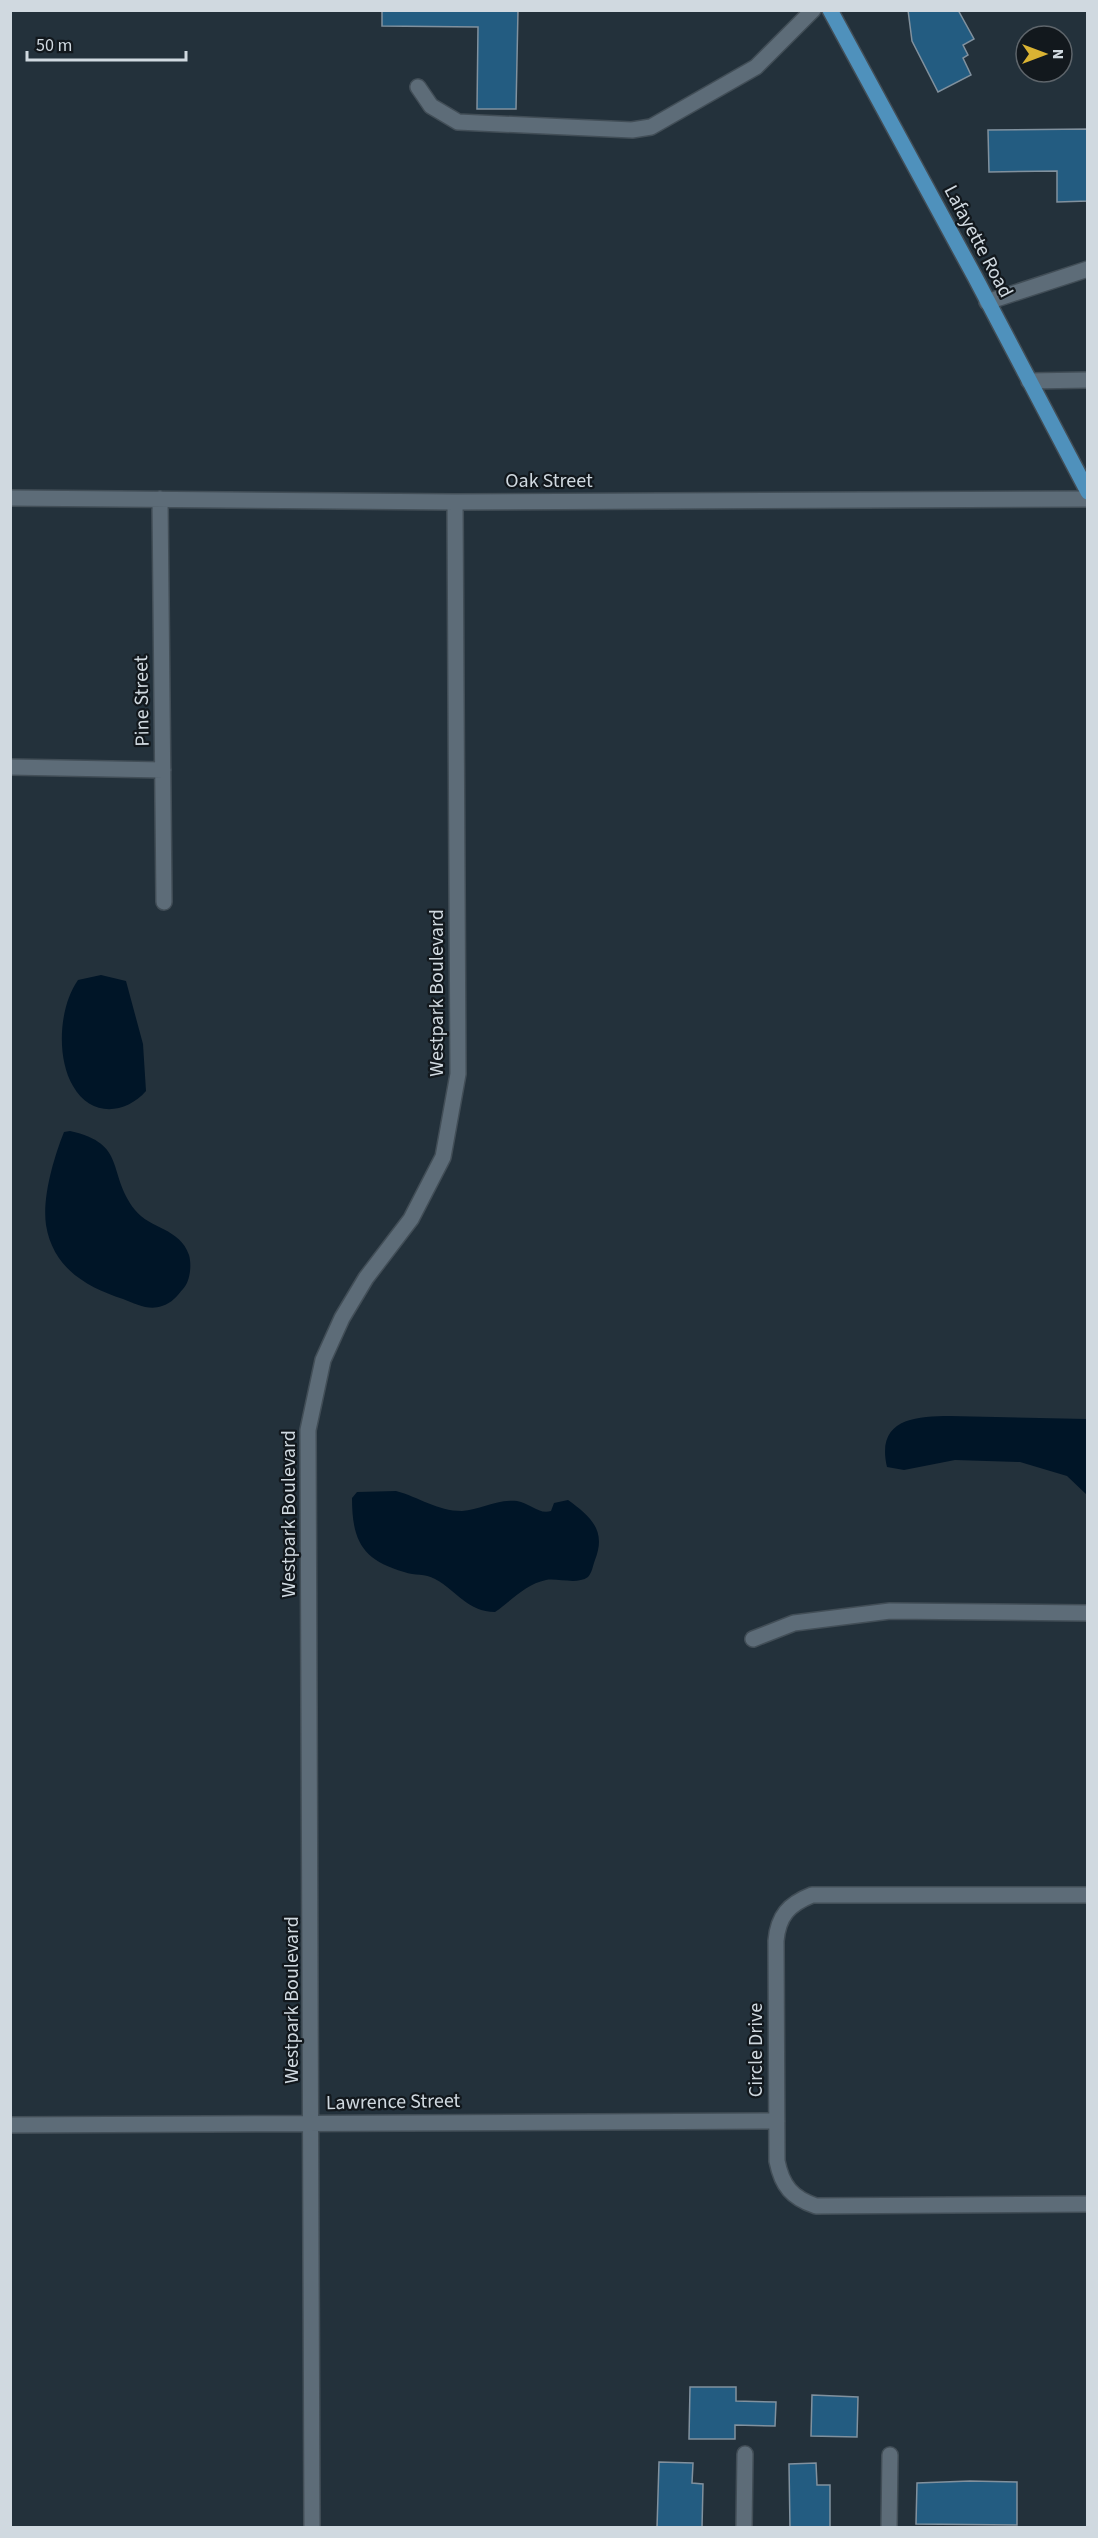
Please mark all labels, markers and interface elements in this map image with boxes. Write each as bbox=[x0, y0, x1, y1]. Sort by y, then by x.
scale bar bbox=[27, 24, 186, 62]
north arrow bbox=[1014, 24, 1074, 84]
text: 50 m bbox=[36, 33, 72, 58]
text: N bbox=[1047, 49, 1069, 59]
street label: Lafayette Road bbox=[937, 180, 1020, 303]
street label: Oak Street bbox=[505, 467, 593, 495]
street label: Pine Street bbox=[127, 655, 157, 747]
street label: Westpark Boulevard bbox=[423, 909, 451, 1077]
street label: Westpark Boulevard bbox=[275, 1430, 303, 1598]
street label: Westpark Boulevard bbox=[278, 1916, 306, 2084]
street label: Circle Drive bbox=[742, 2003, 770, 2097]
street label: Lawrence Street bbox=[326, 2087, 461, 2117]

